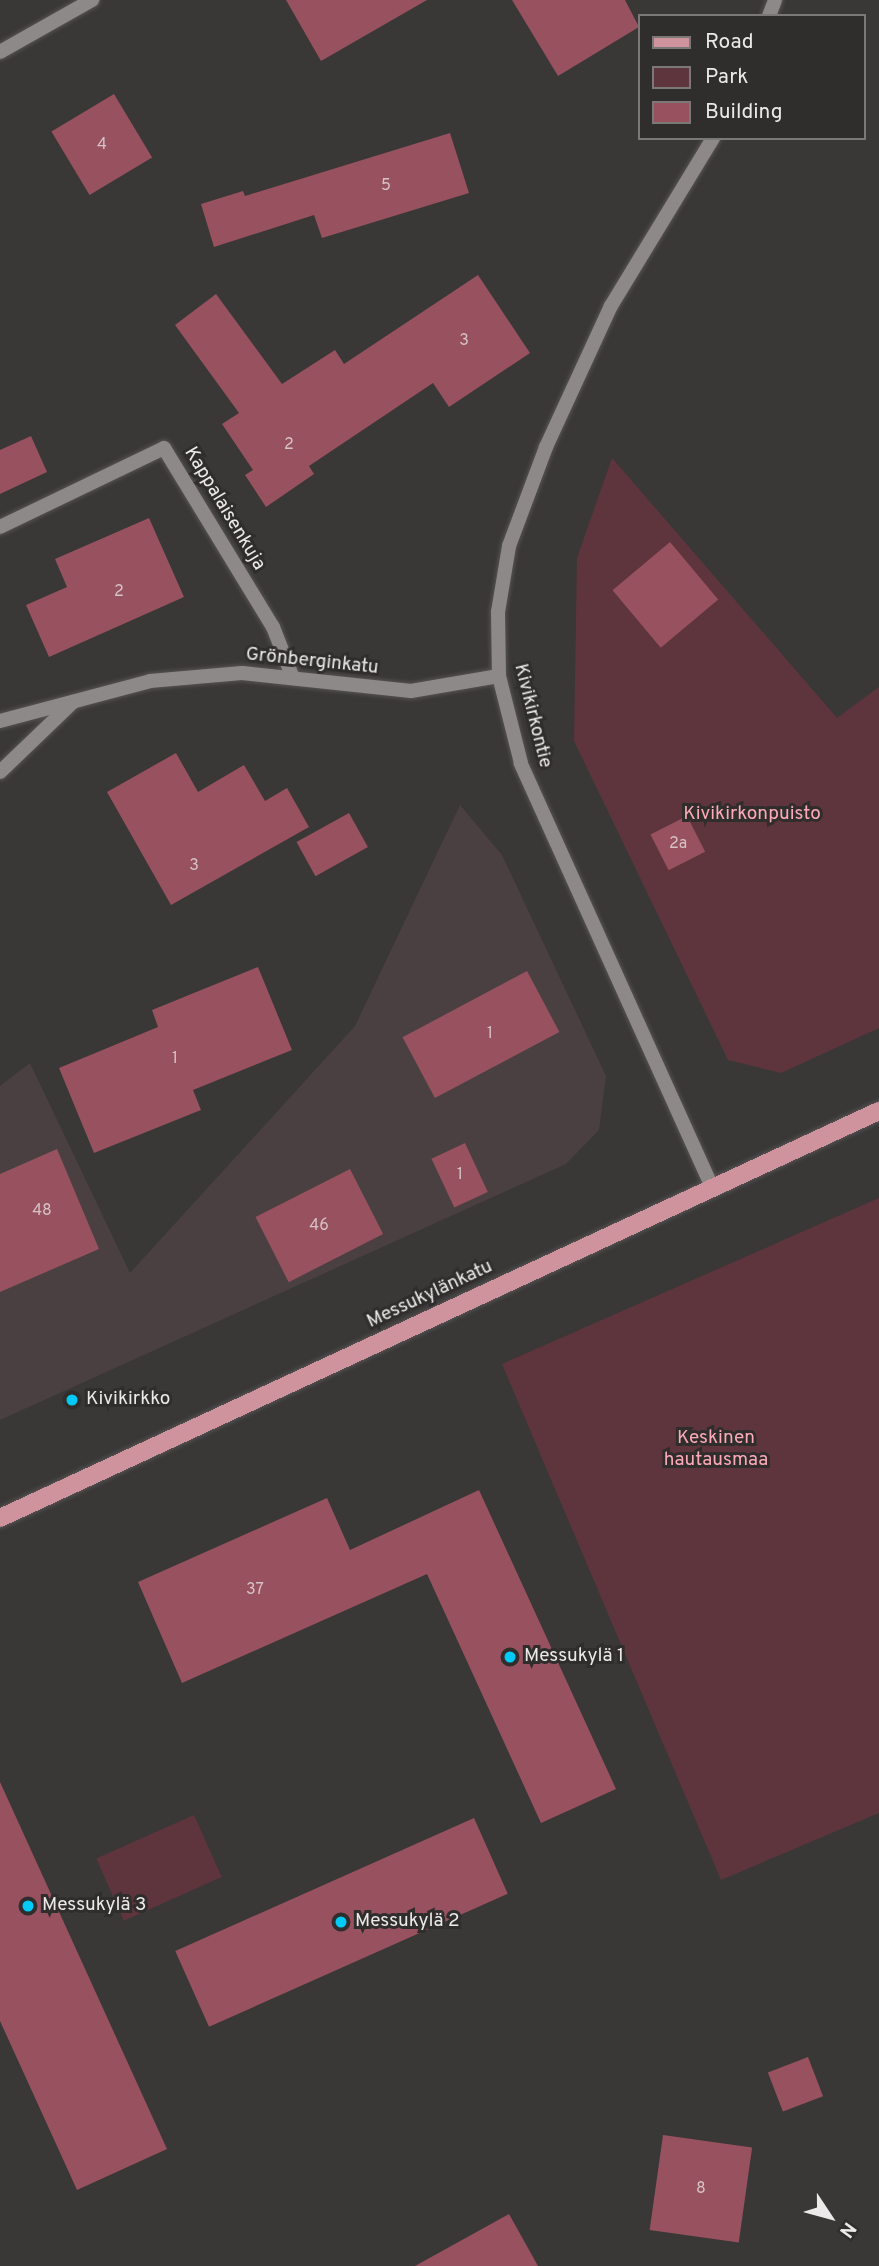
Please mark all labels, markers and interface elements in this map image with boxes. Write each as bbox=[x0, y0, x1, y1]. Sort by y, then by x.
legend bbox=[638, 14, 865, 140]
text: Road bbox=[705, 29, 754, 56]
text: Park bbox=[705, 64, 748, 91]
text: Building bbox=[705, 99, 783, 126]
house number: 4 bbox=[97, 135, 107, 155]
house number: 5 bbox=[381, 176, 391, 196]
house number: 3 bbox=[459, 331, 469, 351]
house number: 2 bbox=[284, 435, 294, 455]
street label: Kappalaisenkuja bbox=[178, 443, 270, 575]
house number: 2 bbox=[114, 582, 124, 602]
street label: Grönberginkatu bbox=[245, 644, 379, 680]
street label: Kivikirkontie bbox=[508, 662, 556, 770]
park label: Kivikirkonpuisto bbox=[683, 804, 821, 826]
house number: 2a bbox=[669, 834, 687, 854]
house number: 3 bbox=[189, 856, 199, 876]
house number: 1 bbox=[487, 1024, 493, 1044]
house number: 1 bbox=[172, 1049, 178, 1069]
house number: 1 bbox=[457, 1165, 463, 1185]
house number: 48 bbox=[32, 1201, 52, 1221]
house number: 46 bbox=[309, 1216, 329, 1236]
street label: Messukylänkatu bbox=[364, 1256, 496, 1334]
place label: Kivikirkko bbox=[86, 1389, 170, 1411]
marker: Kivikirkko bbox=[64, 1392, 80, 1408]
park label: Keskinen hautausmaa bbox=[664, 1428, 768, 1472]
house number: 37 bbox=[246, 1580, 264, 1600]
place label: Messukylä 1 bbox=[524, 1646, 624, 1668]
marker: Messukylä 1 bbox=[502, 1649, 518, 1665]
place label: Messukylä 3 bbox=[42, 1895, 146, 1917]
marker: Messukylä 3 bbox=[20, 1898, 36, 1914]
place label: Messukylä 2 bbox=[355, 1911, 460, 1933]
marker: Messukylä 2 bbox=[333, 1914, 349, 1930]
house number: 8 bbox=[696, 2179, 706, 2199]
north arrow bbox=[795, 2182, 865, 2252]
text: N bbox=[833, 2217, 861, 2242]

